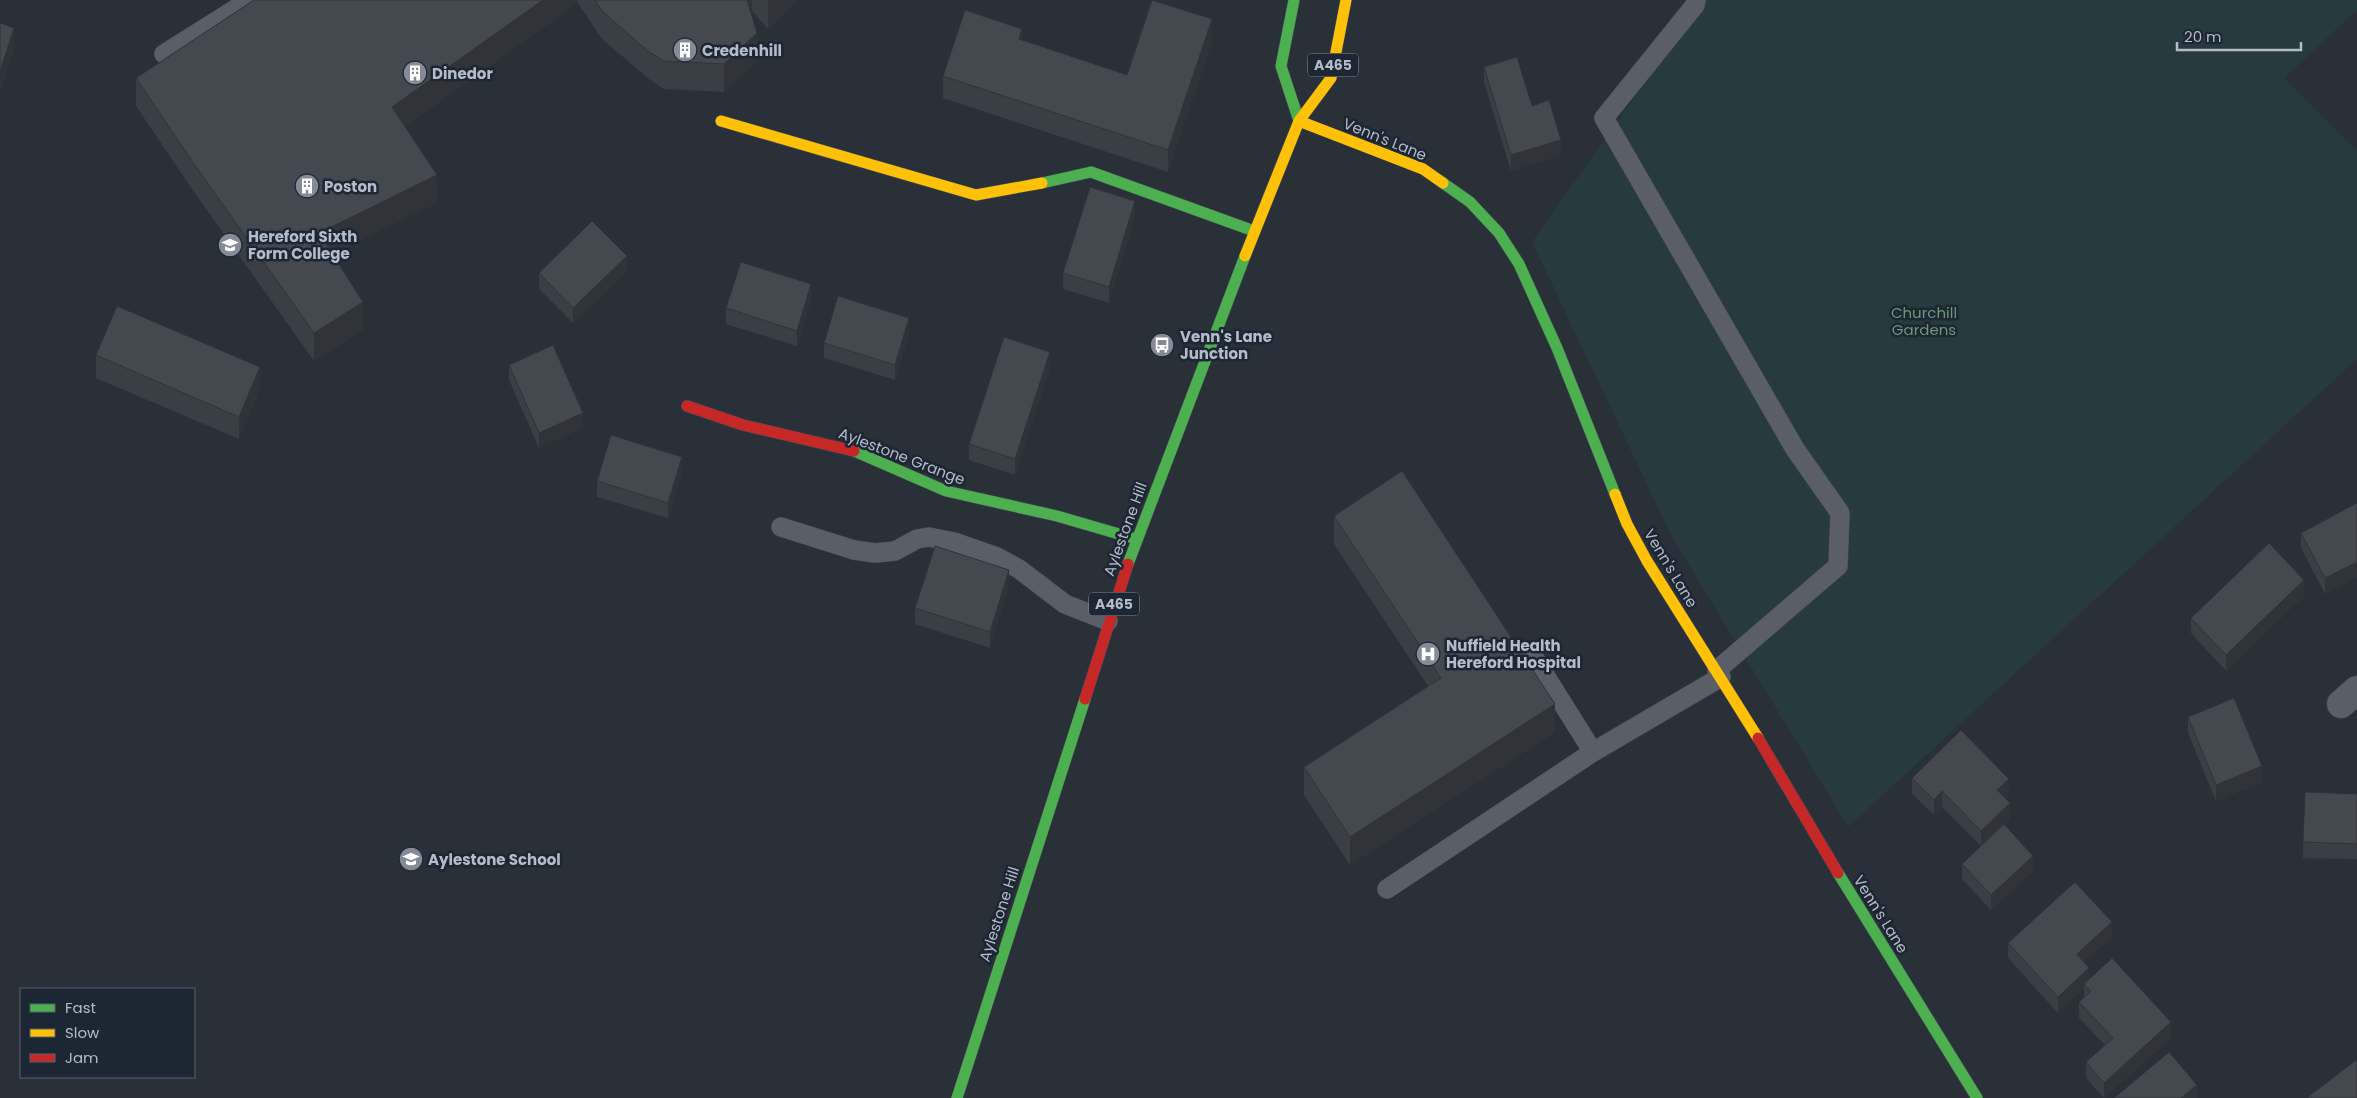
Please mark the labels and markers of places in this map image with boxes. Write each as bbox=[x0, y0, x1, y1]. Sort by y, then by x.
building icon: Credenhill bbox=[672, 37, 698, 63]
place label: Credenhill bbox=[702, 40, 782, 61]
building icon: Dinedor bbox=[402, 60, 428, 86]
place label: Dinedor bbox=[432, 63, 493, 84]
building icon: Poston bbox=[294, 173, 320, 199]
place label: Poston bbox=[324, 176, 377, 197]
place label: Hereford Sixth Form College bbox=[248, 226, 357, 264]
school or university icon: Hereford Sixth Form College bbox=[217, 232, 243, 258]
place label: Venn's Lane Junction bbox=[1180, 326, 1272, 364]
bus stop icon: Venn's Lane Junction bbox=[1149, 332, 1175, 358]
place label: Nuffield Health Hereford Hospital bbox=[1446, 635, 1581, 673]
hospital icon: Nuffield Health Hereford Hospital bbox=[1415, 641, 1441, 667]
school or university icon: Aylestone School bbox=[398, 846, 424, 872]
place label: Aylestone School bbox=[428, 849, 561, 870]

